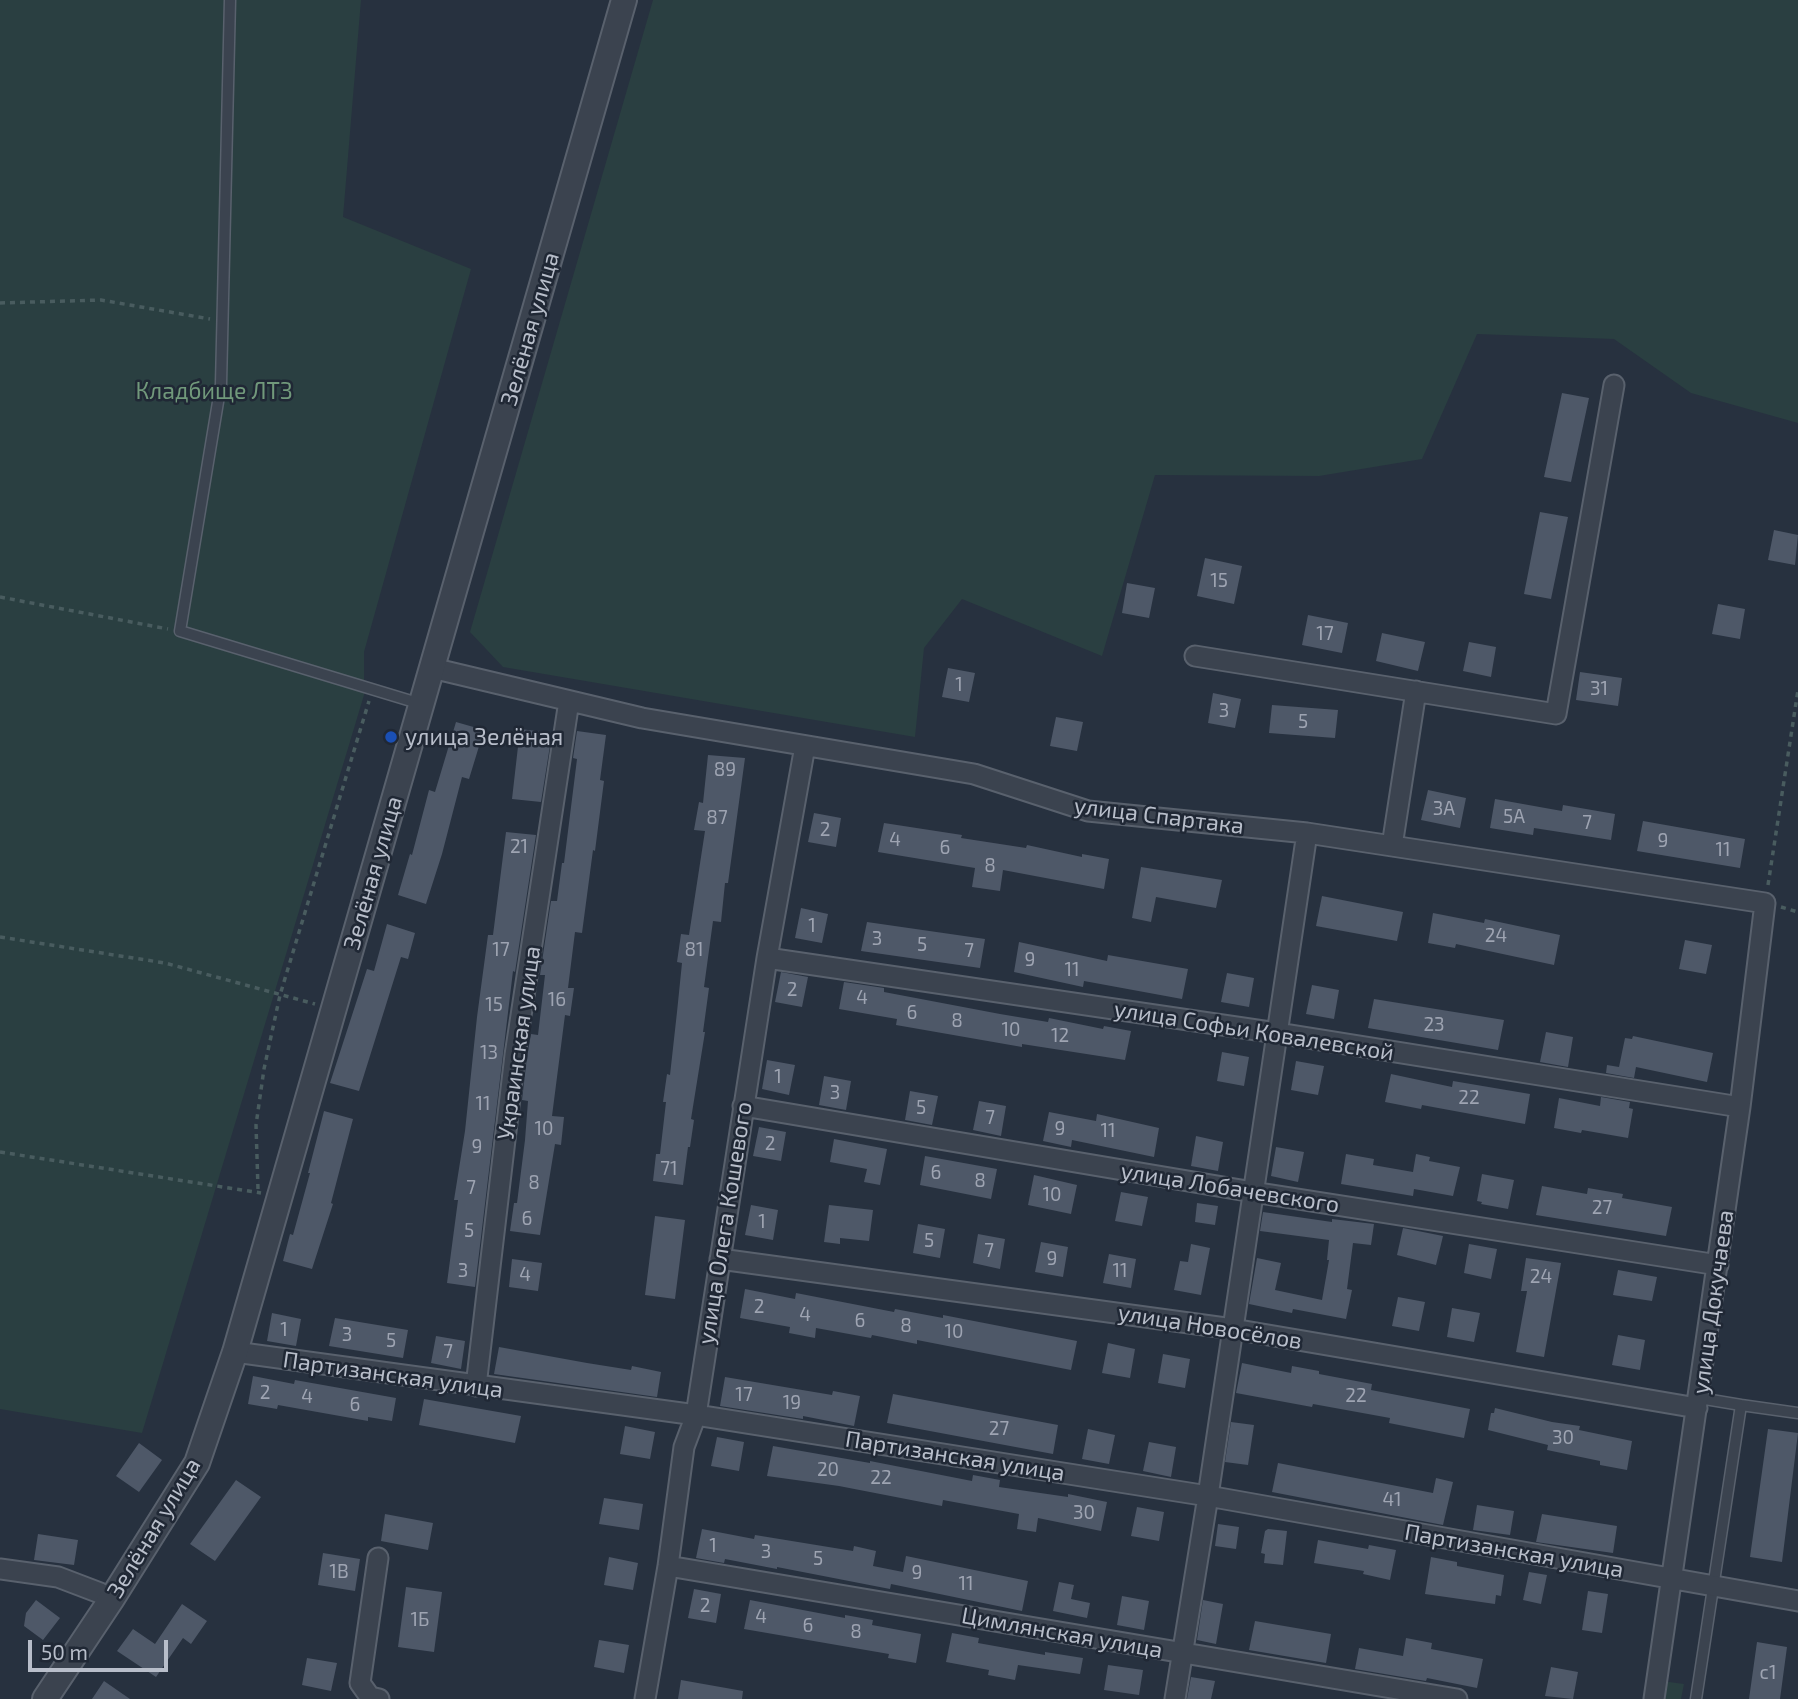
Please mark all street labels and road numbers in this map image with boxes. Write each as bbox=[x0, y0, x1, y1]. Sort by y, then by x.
street label: Зелёная улица bbox=[495, 249, 565, 409]
street label: улица Спартака bbox=[1073, 792, 1245, 840]
street label: Зелёная улица bbox=[338, 793, 408, 953]
street label: Украинская улица bbox=[492, 944, 546, 1142]
street label: улица Софьи Ковалевской bbox=[1112, 995, 1396, 1067]
street label: улица Олега Кошевого bbox=[692, 1100, 758, 1346]
street label: улица Лобачевского bbox=[1119, 1157, 1341, 1219]
street label: улица Докучаева bbox=[1686, 1208, 1740, 1396]
street label: улица Новосёлов bbox=[1116, 1299, 1304, 1355]
street label: Партизанская улица bbox=[281, 1346, 505, 1404]
street label: Партизанская улица bbox=[843, 1425, 1067, 1487]
street label: Зелёная улица bbox=[101, 1453, 207, 1603]
street label: Партизанская улица bbox=[1402, 1518, 1626, 1584]
street label: Цимлянская улица bbox=[959, 1602, 1165, 1664]

